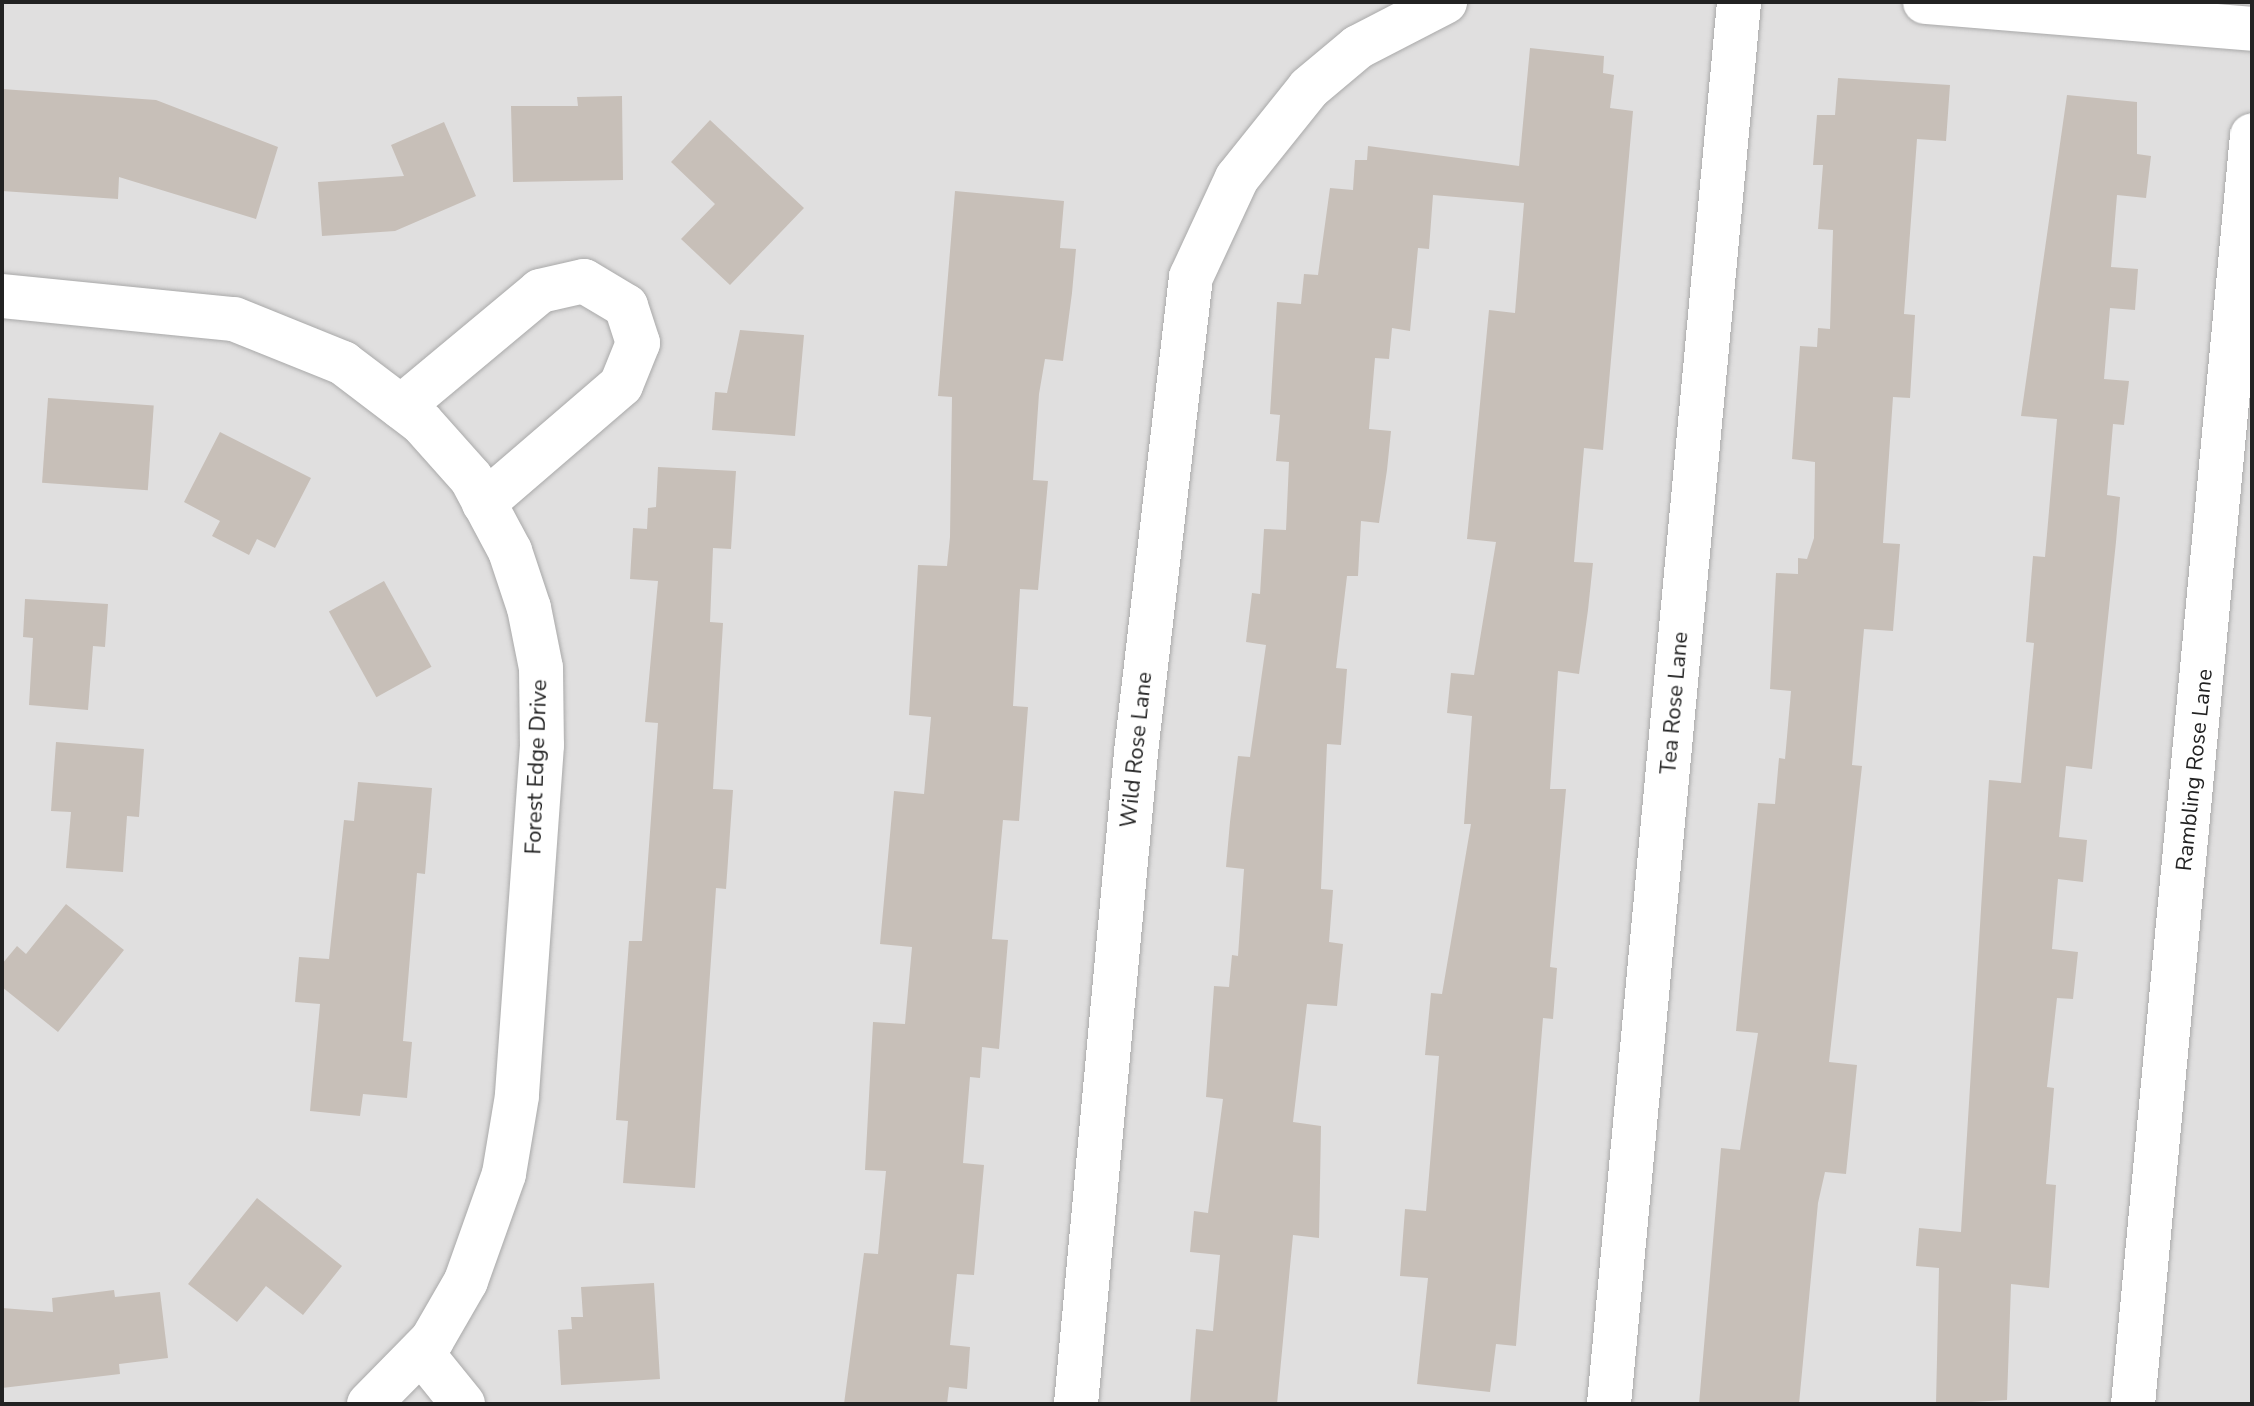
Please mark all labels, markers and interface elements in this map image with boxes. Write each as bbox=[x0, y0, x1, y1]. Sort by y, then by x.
street label: Tea Rose Lane bbox=[1656, 631, 1694, 775]
street label: Rambling Rose Lane bbox=[2171, 668, 2219, 872]
street label: Wild Rose Lane bbox=[1116, 671, 1158, 829]
street label: Forest Edge Drive bbox=[521, 679, 553, 855]

